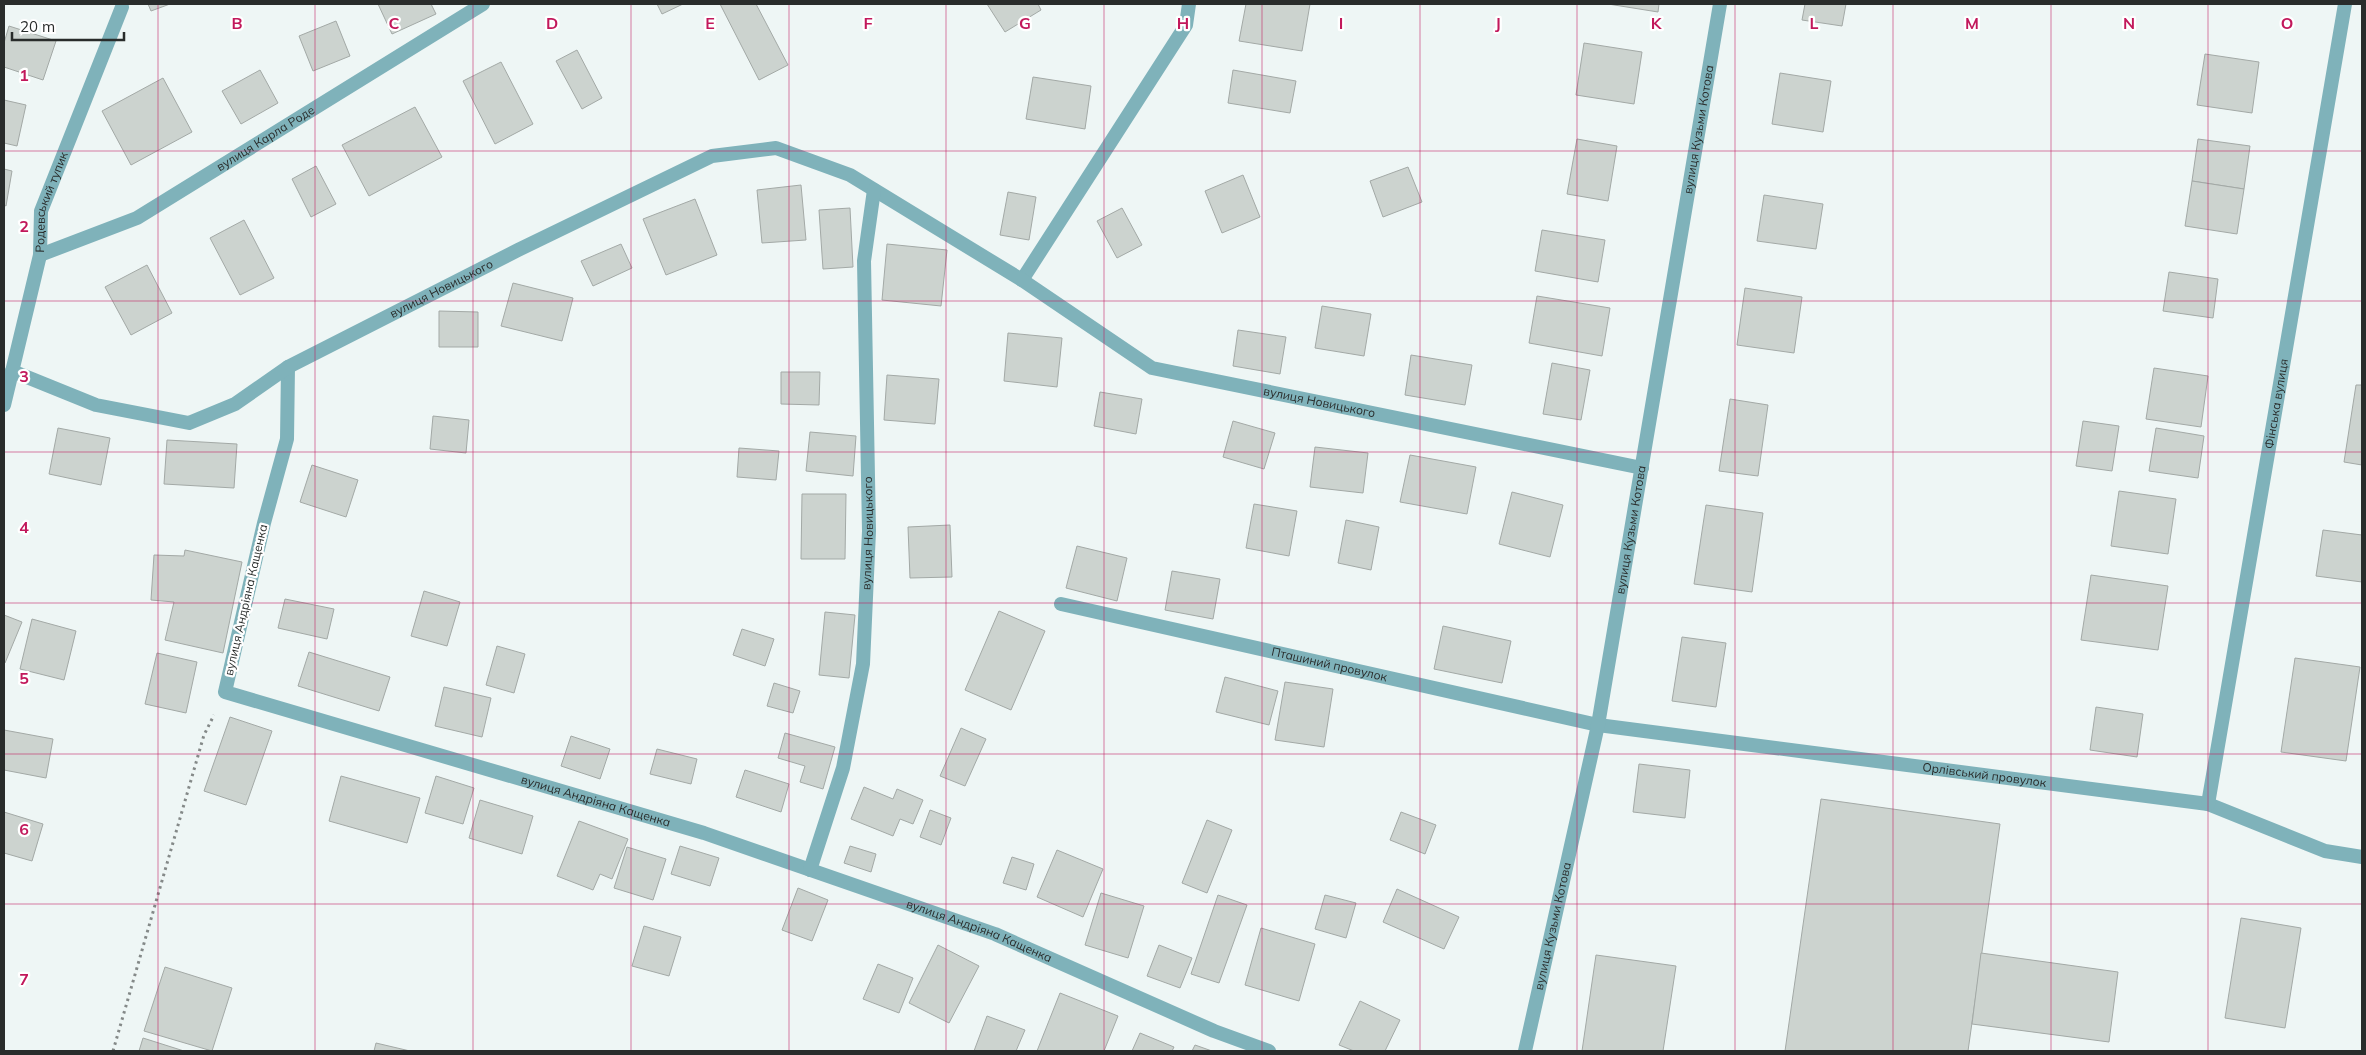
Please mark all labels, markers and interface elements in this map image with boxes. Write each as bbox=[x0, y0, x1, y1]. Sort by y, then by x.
scale bar bbox=[12, 10, 125, 42]
text: B bbox=[231, 13, 243, 33]
text: C bbox=[389, 13, 400, 33]
text: D bbox=[546, 13, 558, 33]
text: E bbox=[705, 13, 715, 33]
text: F bbox=[863, 13, 873, 33]
text: G bbox=[1019, 13, 1031, 33]
text: H bbox=[1177, 13, 1189, 33]
text: I bbox=[1339, 13, 1343, 33]
text: J bbox=[1495, 13, 1501, 33]
text: K bbox=[1651, 13, 1663, 33]
text: L bbox=[1810, 13, 1819, 33]
text: M bbox=[1965, 13, 1979, 33]
text: N bbox=[2123, 13, 2135, 33]
text: O bbox=[2281, 13, 2293, 33]
text: 20 m bbox=[20, 17, 55, 36]
street label: вулиця Кузьми Котова bbox=[1680, 64, 1717, 195]
text: 1 bbox=[19, 65, 29, 85]
street label: вулиця Карла Роде bbox=[213, 102, 317, 174]
street label: Родевський тупик bbox=[32, 149, 71, 253]
text: 2 bbox=[19, 216, 29, 236]
street label: вулиця Новицького bbox=[387, 256, 495, 321]
street label: Фінська вулиця bbox=[2261, 358, 2291, 450]
text: 3 bbox=[19, 366, 29, 386]
street label: вулиця Новицького bbox=[1262, 383, 1377, 420]
street label: вулиця Кузьми Котова bbox=[1612, 464, 1649, 595]
street label: вулиця Новицького bbox=[858, 476, 876, 590]
text: 4 bbox=[19, 517, 29, 537]
street label: вулиця Андріяна Кащенка bbox=[221, 523, 270, 677]
street label: Пташиний провулок bbox=[1270, 644, 1389, 684]
text: 5 bbox=[19, 668, 29, 688]
street label: Орлівський провулок bbox=[1922, 759, 2048, 790]
street label: вулиця Андріяна Кащенка bbox=[519, 772, 672, 830]
text: 6 bbox=[19, 819, 29, 839]
street label: вулиця Кузьми Котова bbox=[1531, 861, 1574, 991]
street label: вулиця Андріяна Кащенка bbox=[904, 896, 1055, 965]
text: 7 bbox=[19, 969, 29, 989]

